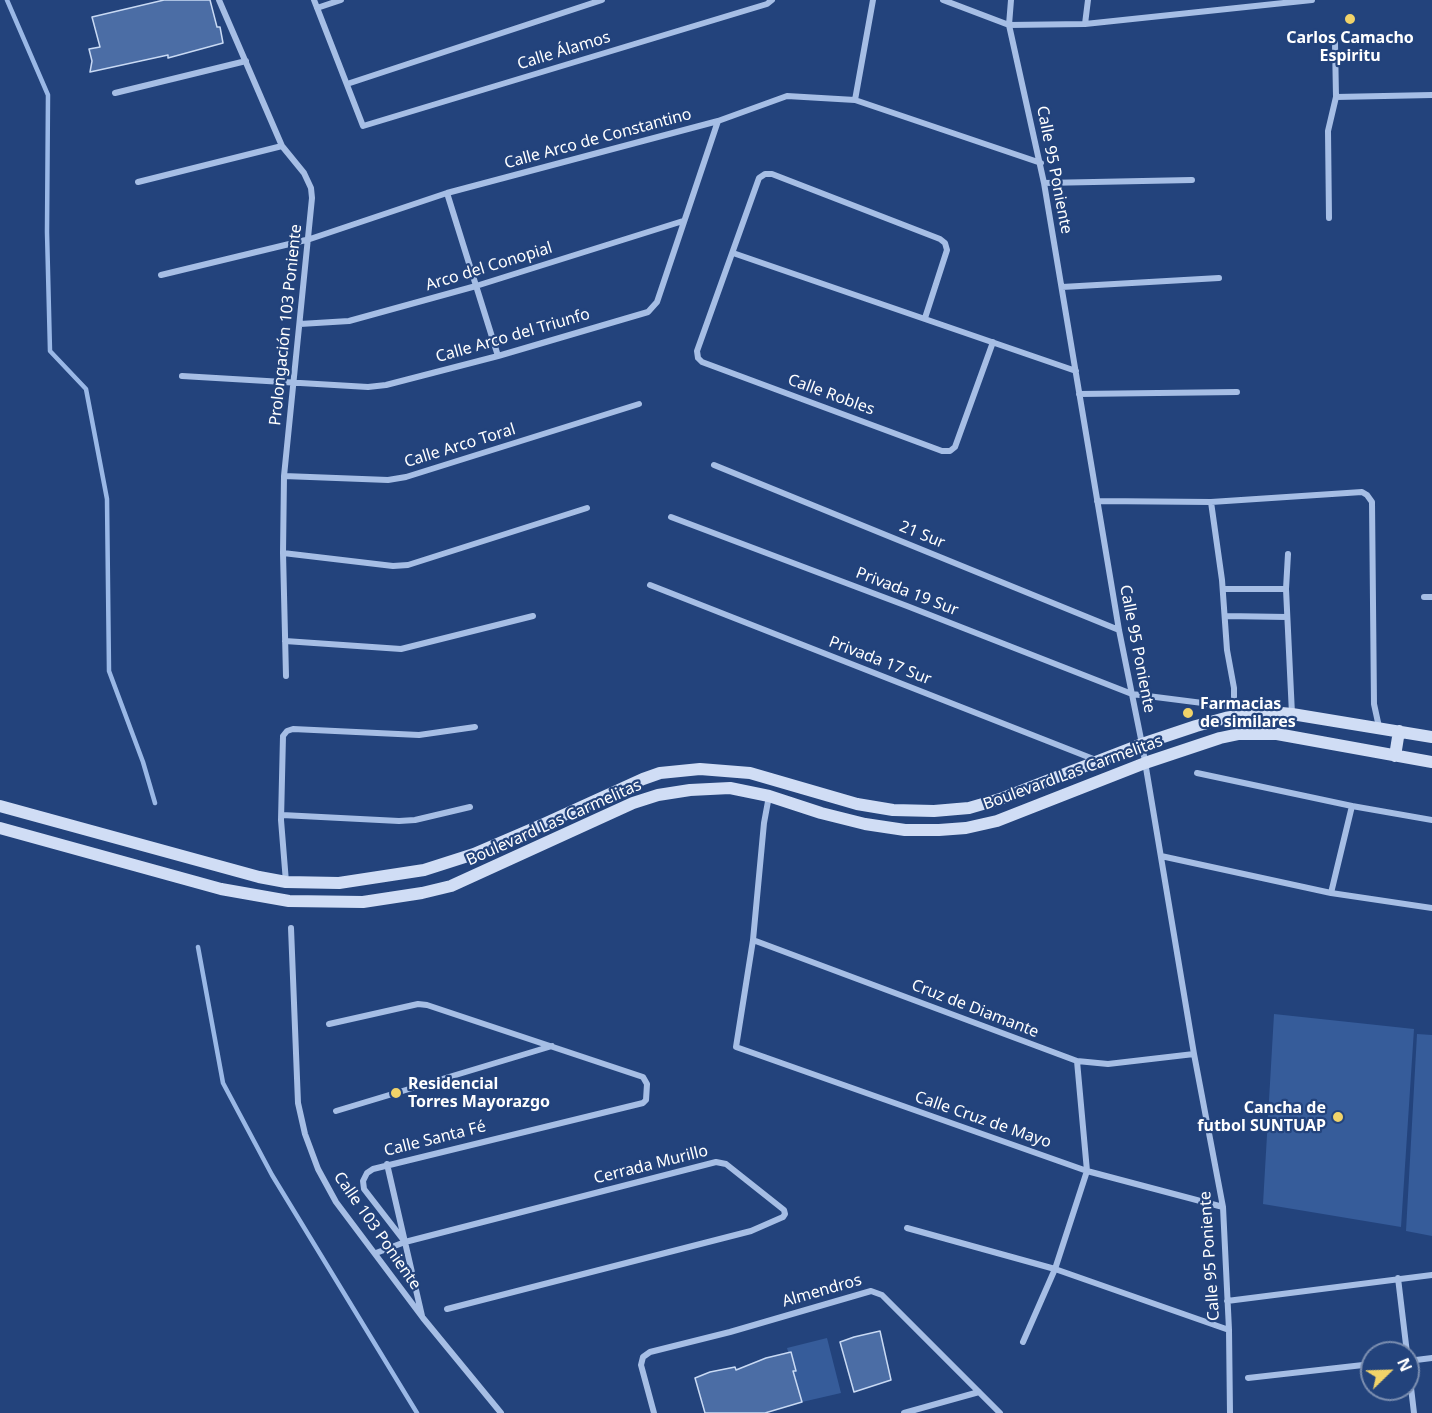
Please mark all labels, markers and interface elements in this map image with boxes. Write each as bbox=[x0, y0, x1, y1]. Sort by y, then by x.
marker: Carlos Camacho Espiritu bbox=[1343, 12, 1357, 26]
street label: Calle Álamos bbox=[515, 28, 613, 74]
place label: Carlos Camacho Espiritu bbox=[1286, 28, 1414, 66]
street label: Calle 95 Poniente bbox=[1032, 104, 1076, 236]
street label: Calle Arco de Constantino bbox=[502, 105, 694, 173]
street label: Prolongación 103 Poniente bbox=[266, 223, 306, 427]
street label: Arco del Conopial bbox=[423, 239, 555, 295]
street label: Calle Arco del Triunfo bbox=[434, 305, 592, 367]
street label: Calle Robles bbox=[785, 370, 877, 420]
street label: Calle Arco Toral bbox=[402, 420, 518, 472]
street label: 21 Sur bbox=[896, 517, 948, 553]
street label: Privada 19 Sur bbox=[853, 564, 961, 620]
street label: Calle 95 Poniente bbox=[1115, 583, 1159, 715]
street label: Privada 17 Sur bbox=[826, 633, 934, 689]
place label: Farmacias de similares bbox=[1200, 694, 1296, 732]
marker: Farmacias de similares bbox=[1181, 706, 1195, 720]
street label: Boulevard Las Carmelitas bbox=[981, 732, 1165, 814]
street label: Boulevard Las Carmelitas bbox=[463, 776, 645, 870]
street label: Cruz de Diamante bbox=[909, 976, 1041, 1042]
place label: Residencial Torres Mayorazgo bbox=[408, 1074, 550, 1112]
marker: Residencial Torres Mayorazgo bbox=[389, 1086, 403, 1100]
street label: Calle Cruz de Mayo bbox=[912, 1088, 1054, 1152]
place label: Cancha de futbol SUNTUAP bbox=[1197, 1098, 1326, 1136]
marker: Cancha de futbol SUNTUAP bbox=[1331, 1110, 1345, 1124]
street label: Calle Santa Fé bbox=[382, 1117, 488, 1161]
street label: Cerrada Murillo bbox=[592, 1142, 710, 1188]
street label: Calle 103 Poniente bbox=[329, 1168, 425, 1294]
street label: Calle 95 Poniente bbox=[1196, 1190, 1224, 1322]
street label: Almendros bbox=[780, 1271, 864, 1311]
north arrow bbox=[1360, 1341, 1420, 1401]
text: N bbox=[1392, 1354, 1417, 1375]

